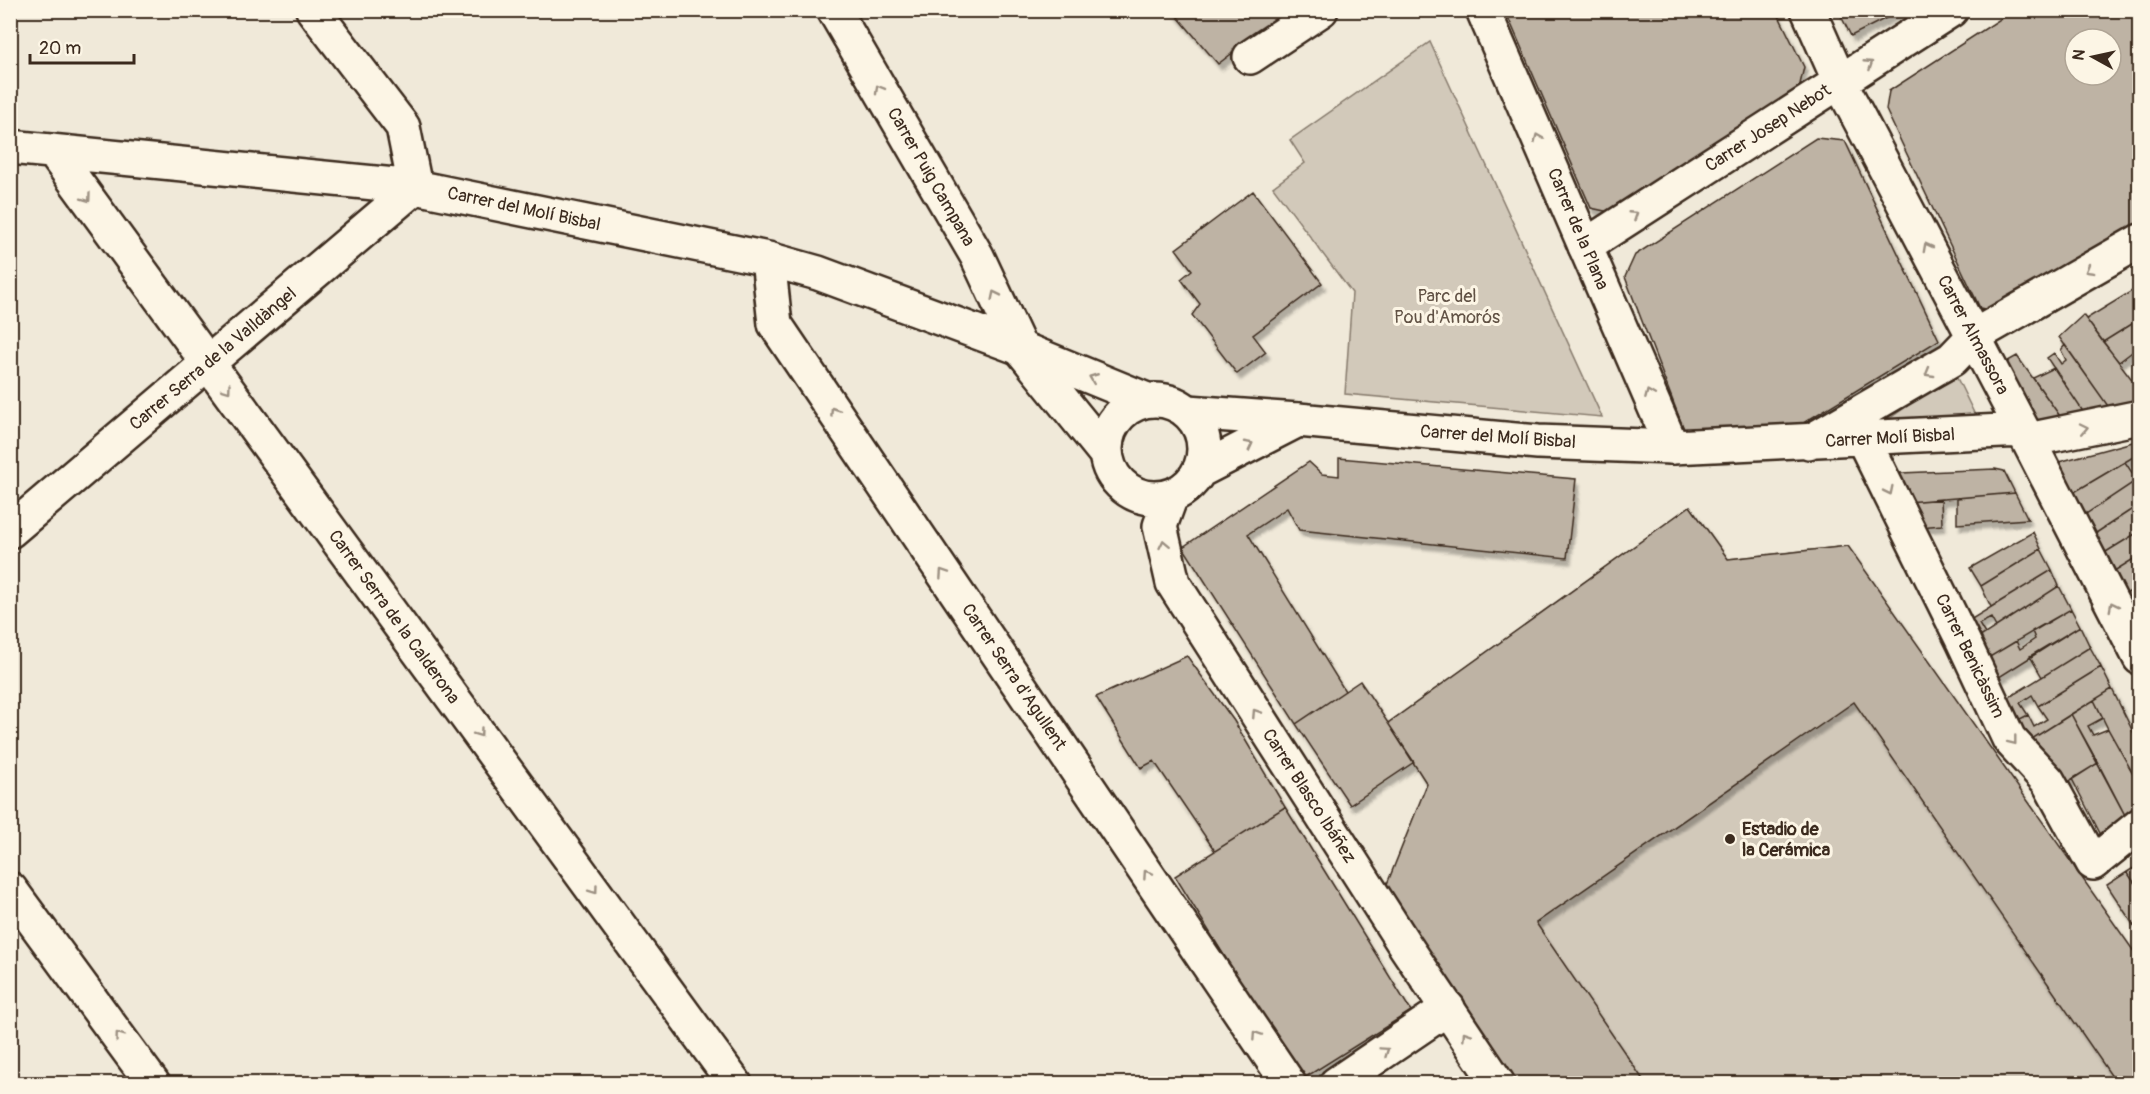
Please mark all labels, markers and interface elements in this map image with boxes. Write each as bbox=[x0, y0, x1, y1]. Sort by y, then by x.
scale bar bbox=[30, 27, 134, 65]
north arrow bbox=[2063, 27, 2123, 87]
text: 20 m bbox=[39, 37, 81, 60]
text: N bbox=[2068, 48, 2090, 62]
one-way arrow bbox=[1863, 59, 1873, 71]
street label: Carrer Josep Nebot bbox=[1701, 78, 1836, 177]
one-way arrow bbox=[875, 84, 886, 95]
street label: Carrer Puig Campana bbox=[882, 103, 980, 251]
one-way arrow bbox=[1533, 133, 1545, 144]
street label: Carrer de la Plana bbox=[1542, 165, 1614, 293]
street label: Carrer del Molí Bisbal bbox=[445, 182, 603, 236]
one-way arrow bbox=[80, 192, 91, 203]
one-way arrow bbox=[1628, 210, 1638, 222]
one-way arrow bbox=[1923, 243, 1934, 253]
one-way arrow bbox=[2085, 263, 2095, 275]
street label: Carrer Almassora bbox=[1932, 271, 2014, 399]
street label: Carrer Serra de la Valldàngel bbox=[125, 282, 301, 436]
park label: Parc del Pou d'Amorós bbox=[1394, 285, 1500, 329]
one-way arrow bbox=[991, 291, 1003, 302]
one-way arrow bbox=[1925, 366, 1935, 377]
one-way arrow bbox=[1088, 372, 1099, 385]
one-way arrow bbox=[220, 383, 231, 394]
one-way arrow bbox=[1644, 389, 1656, 400]
one-way arrow bbox=[830, 407, 841, 418]
street label: Carrer del Molí Bisbal bbox=[1419, 420, 1577, 454]
street label: Carrer Molí Bisbal bbox=[1825, 423, 1955, 453]
one-way arrow bbox=[2079, 423, 2089, 436]
one-way arrow bbox=[1242, 441, 1253, 453]
one-way arrow bbox=[1882, 485, 1893, 496]
street label: Carrer Serra de la Calderona bbox=[323, 525, 465, 709]
one-way arrow bbox=[1158, 539, 1171, 549]
one-way arrow bbox=[939, 569, 951, 579]
street label: Carrer Benicàssim bbox=[1930, 590, 2010, 722]
street label: Carrer Serra d'Agullent bbox=[956, 599, 1072, 755]
one-way arrow bbox=[2109, 602, 2120, 612]
one-way arrow bbox=[1252, 709, 1263, 720]
street label: Carrer Blasco Ibáñez bbox=[1257, 724, 1361, 868]
one-way arrow bbox=[472, 726, 483, 737]
one-way arrow bbox=[2005, 734, 2016, 745]
place label: Estadio de la Cerámica bbox=[1742, 818, 1831, 862]
marker: Estadio de la Cerámica bbox=[1723, 832, 1737, 846]
one-way arrow bbox=[1143, 869, 1154, 880]
one-way arrow bbox=[587, 884, 598, 895]
one-way arrow bbox=[1252, 1031, 1263, 1042]
one-way arrow bbox=[1462, 1031, 1473, 1042]
one-way arrow bbox=[115, 1032, 126, 1043]
one-way arrow bbox=[1378, 1047, 1389, 1058]

